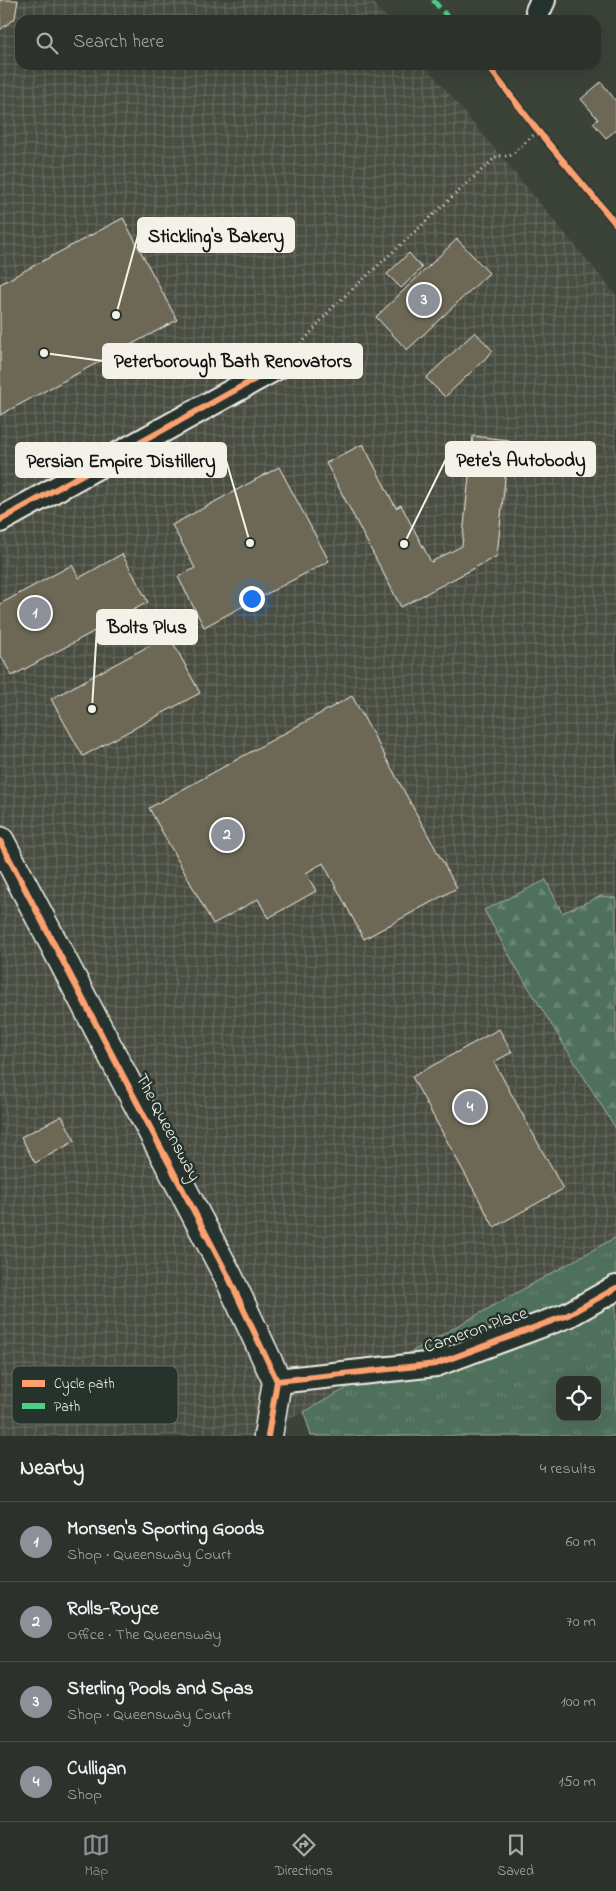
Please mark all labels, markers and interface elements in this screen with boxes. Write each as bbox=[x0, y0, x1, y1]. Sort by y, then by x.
search box bbox=[15, 15, 601, 70]
icon: search bbox=[33, 29, 61, 57]
text: Search here bbox=[73, 29, 164, 56]
callout: Stickling's Bakery bbox=[138, 218, 294, 252]
text: Stickling's Bakery bbox=[148, 224, 284, 253]
pin: 3 bbox=[408, 281, 440, 319]
callout: Peterborough Bath Renovators bbox=[103, 344, 362, 378]
text: Peterborough Bath Renovators bbox=[114, 349, 352, 378]
callout: Pete's Autobody bbox=[446, 442, 595, 476]
callout: Persian Empire Distillery bbox=[16, 443, 226, 477]
text: Pete's Autobody bbox=[456, 448, 586, 477]
text: Persian Empire Distillery bbox=[26, 449, 216, 478]
your location bbox=[239, 586, 265, 612]
pin: 1 bbox=[19, 594, 51, 632]
callout: Bolts Plus bbox=[97, 610, 197, 644]
text: Bolts Plus bbox=[106, 615, 187, 642]
pin: 2 bbox=[211, 816, 243, 854]
street label: The Queensway bbox=[128, 1069, 206, 1187]
pin: 4 bbox=[454, 1088, 486, 1126]
street label: Cameron Place bbox=[421, 1301, 532, 1361]
legend bbox=[12, 1366, 178, 1424]
text: Cycle path bbox=[54, 1374, 115, 1396]
map controls bbox=[556, 1376, 601, 1421]
button: locate bbox=[556, 1376, 601, 1421]
text: Path bbox=[54, 1397, 80, 1418]
text: Nearby bbox=[20, 1454, 84, 1484]
text: 4 results bbox=[540, 1457, 596, 1481]
text: Monsen's Sporting Goods bbox=[67, 1516, 265, 1543]
text: 1 bbox=[33, 1530, 39, 1554]
text: 60 m bbox=[566, 1530, 596, 1554]
text: Shop · Queensway Court bbox=[67, 1543, 232, 1567]
text: Rolls-Royce bbox=[67, 1596, 158, 1623]
text: 2 bbox=[32, 1610, 40, 1634]
text: 70 m bbox=[566, 1610, 596, 1634]
text: Office · The Queensway bbox=[67, 1623, 221, 1647]
text: Sterling Pools and Spas bbox=[67, 1676, 253, 1703]
text: 3 bbox=[33, 1690, 39, 1714]
text: 100 m bbox=[561, 1690, 596, 1714]
text: Shop · Queensway Court bbox=[67, 1703, 232, 1727]
text: Culligan bbox=[67, 1756, 126, 1783]
text: 4 bbox=[33, 1770, 39, 1794]
text: 150 m bbox=[558, 1770, 596, 1794]
text: Shop bbox=[67, 1783, 102, 1807]
tab: Map bbox=[82, 1831, 110, 1882]
tab: Directions bbox=[275, 1831, 333, 1882]
tab: Saved bbox=[497, 1831, 534, 1882]

